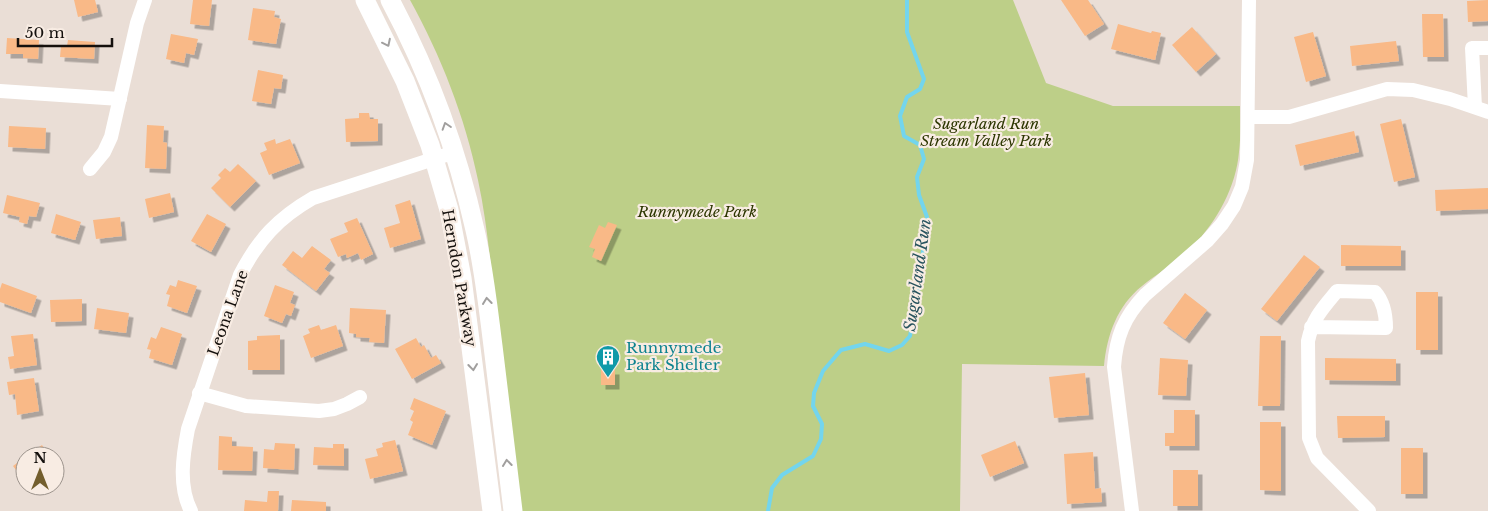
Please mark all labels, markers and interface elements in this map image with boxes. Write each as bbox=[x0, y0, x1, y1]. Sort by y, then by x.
scale bar bbox=[18, 15, 111, 47]
text: 50 m bbox=[25, 23, 65, 42]
one-way arrow bbox=[381, 38, 391, 47]
park label: Sugarland Run Stream Valley Park bbox=[920, 114, 1052, 150]
one-way arrow bbox=[442, 123, 452, 131]
park label: Runnymede Park bbox=[636, 202, 757, 221]
street label: Herndon Parkway bbox=[438, 208, 481, 349]
water label: Sugarland Run bbox=[899, 218, 935, 332]
street label: Leona Lane bbox=[203, 267, 252, 358]
one-way arrow bbox=[482, 297, 493, 305]
place label: Runnymede Park Shelter bbox=[626, 338, 721, 374]
building icon: Runnymede Park Shelter bbox=[595, 344, 621, 378]
one-way arrow bbox=[467, 364, 478, 372]
north arrow bbox=[15, 446, 65, 496]
text: N bbox=[33, 449, 47, 467]
one-way arrow bbox=[502, 458, 513, 466]

